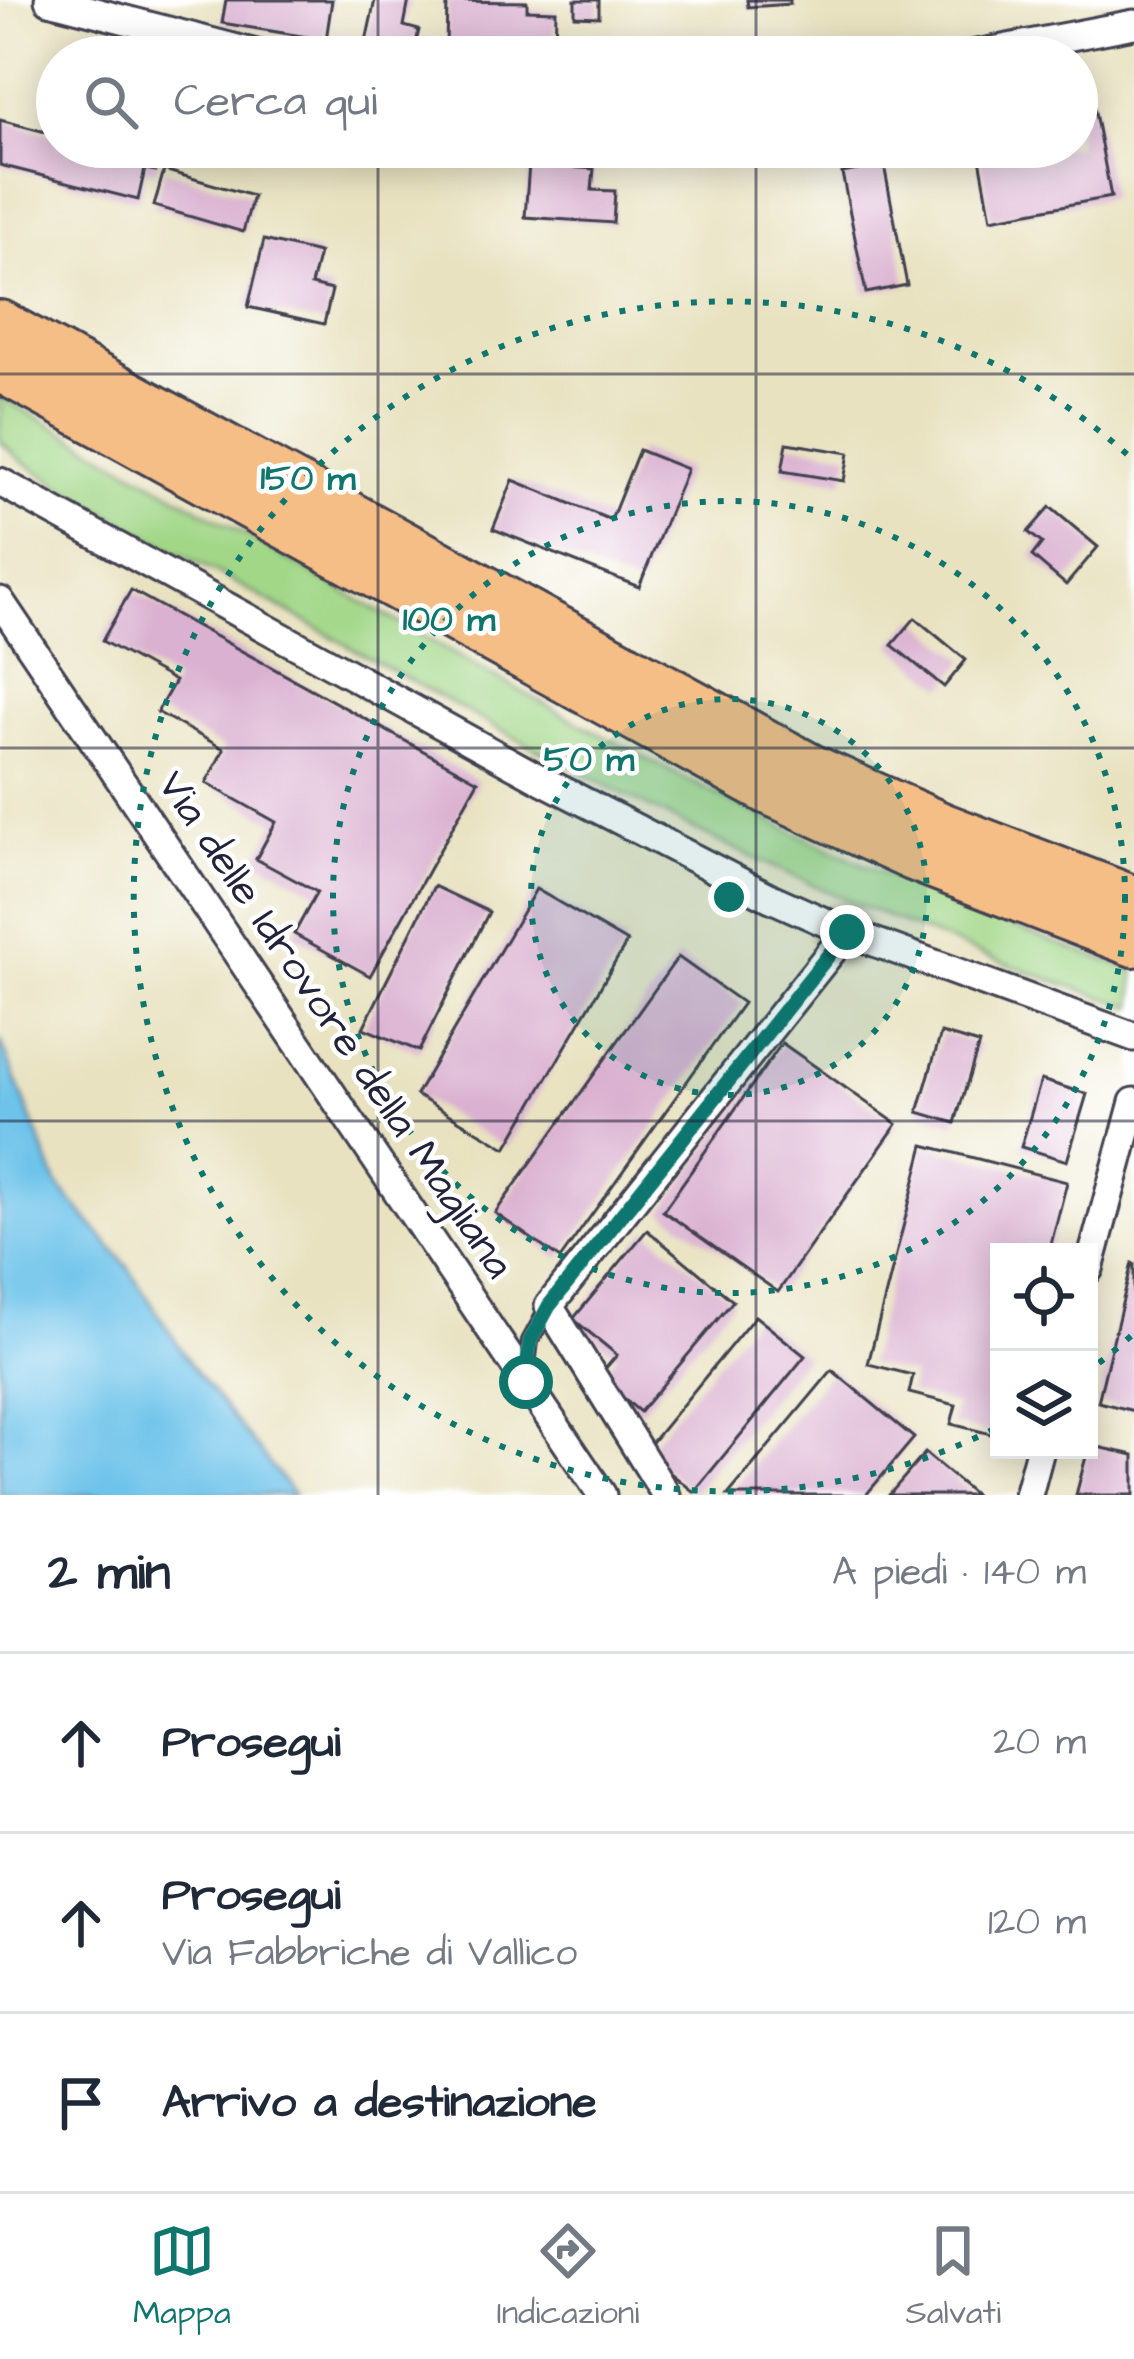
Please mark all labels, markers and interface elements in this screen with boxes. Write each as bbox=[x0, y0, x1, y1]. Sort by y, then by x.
search box bbox=[36, 36, 1098, 168]
icon: search bbox=[78, 69, 144, 135]
text: Cerca qui bbox=[174, 71, 377, 133]
text: 150 m bbox=[260, 453, 357, 504]
text: 100 m bbox=[403, 594, 496, 645]
text: 50 m bbox=[544, 734, 635, 785]
street label: Via delle Idrovore della Magliana bbox=[143, 760, 527, 1290]
centre of rings bbox=[708, 876, 750, 918]
route end bbox=[820, 905, 874, 959]
map controls bbox=[990, 1243, 1098, 1459]
button: locate bbox=[990, 1243, 1098, 1351]
button: layers bbox=[990, 1351, 1098, 1459]
route start bbox=[499, 1355, 553, 1409]
text: 2 min bbox=[48, 1538, 171, 1609]
text: A piedi · 140 m bbox=[832, 1546, 1086, 1600]
icon: ahead bbox=[48, 1710, 114, 1776]
text: Prosegui bbox=[162, 1712, 341, 1774]
text: 20 m bbox=[993, 1716, 1086, 1770]
text: Prosegui bbox=[162, 1865, 341, 1927]
icon: ahead bbox=[48, 1890, 114, 1956]
text: 120 m bbox=[988, 1896, 1086, 1950]
text: Via Fabbriche di Vallico bbox=[162, 1927, 577, 1981]
icon: arrive bbox=[48, 2070, 114, 2136]
text: Arrivo a destinazione bbox=[162, 2072, 597, 2134]
tab: Mappa bbox=[133, 2218, 231, 2336]
tab: Indicazioni bbox=[497, 2218, 639, 2336]
tab: Salvati bbox=[905, 2218, 1001, 2336]

